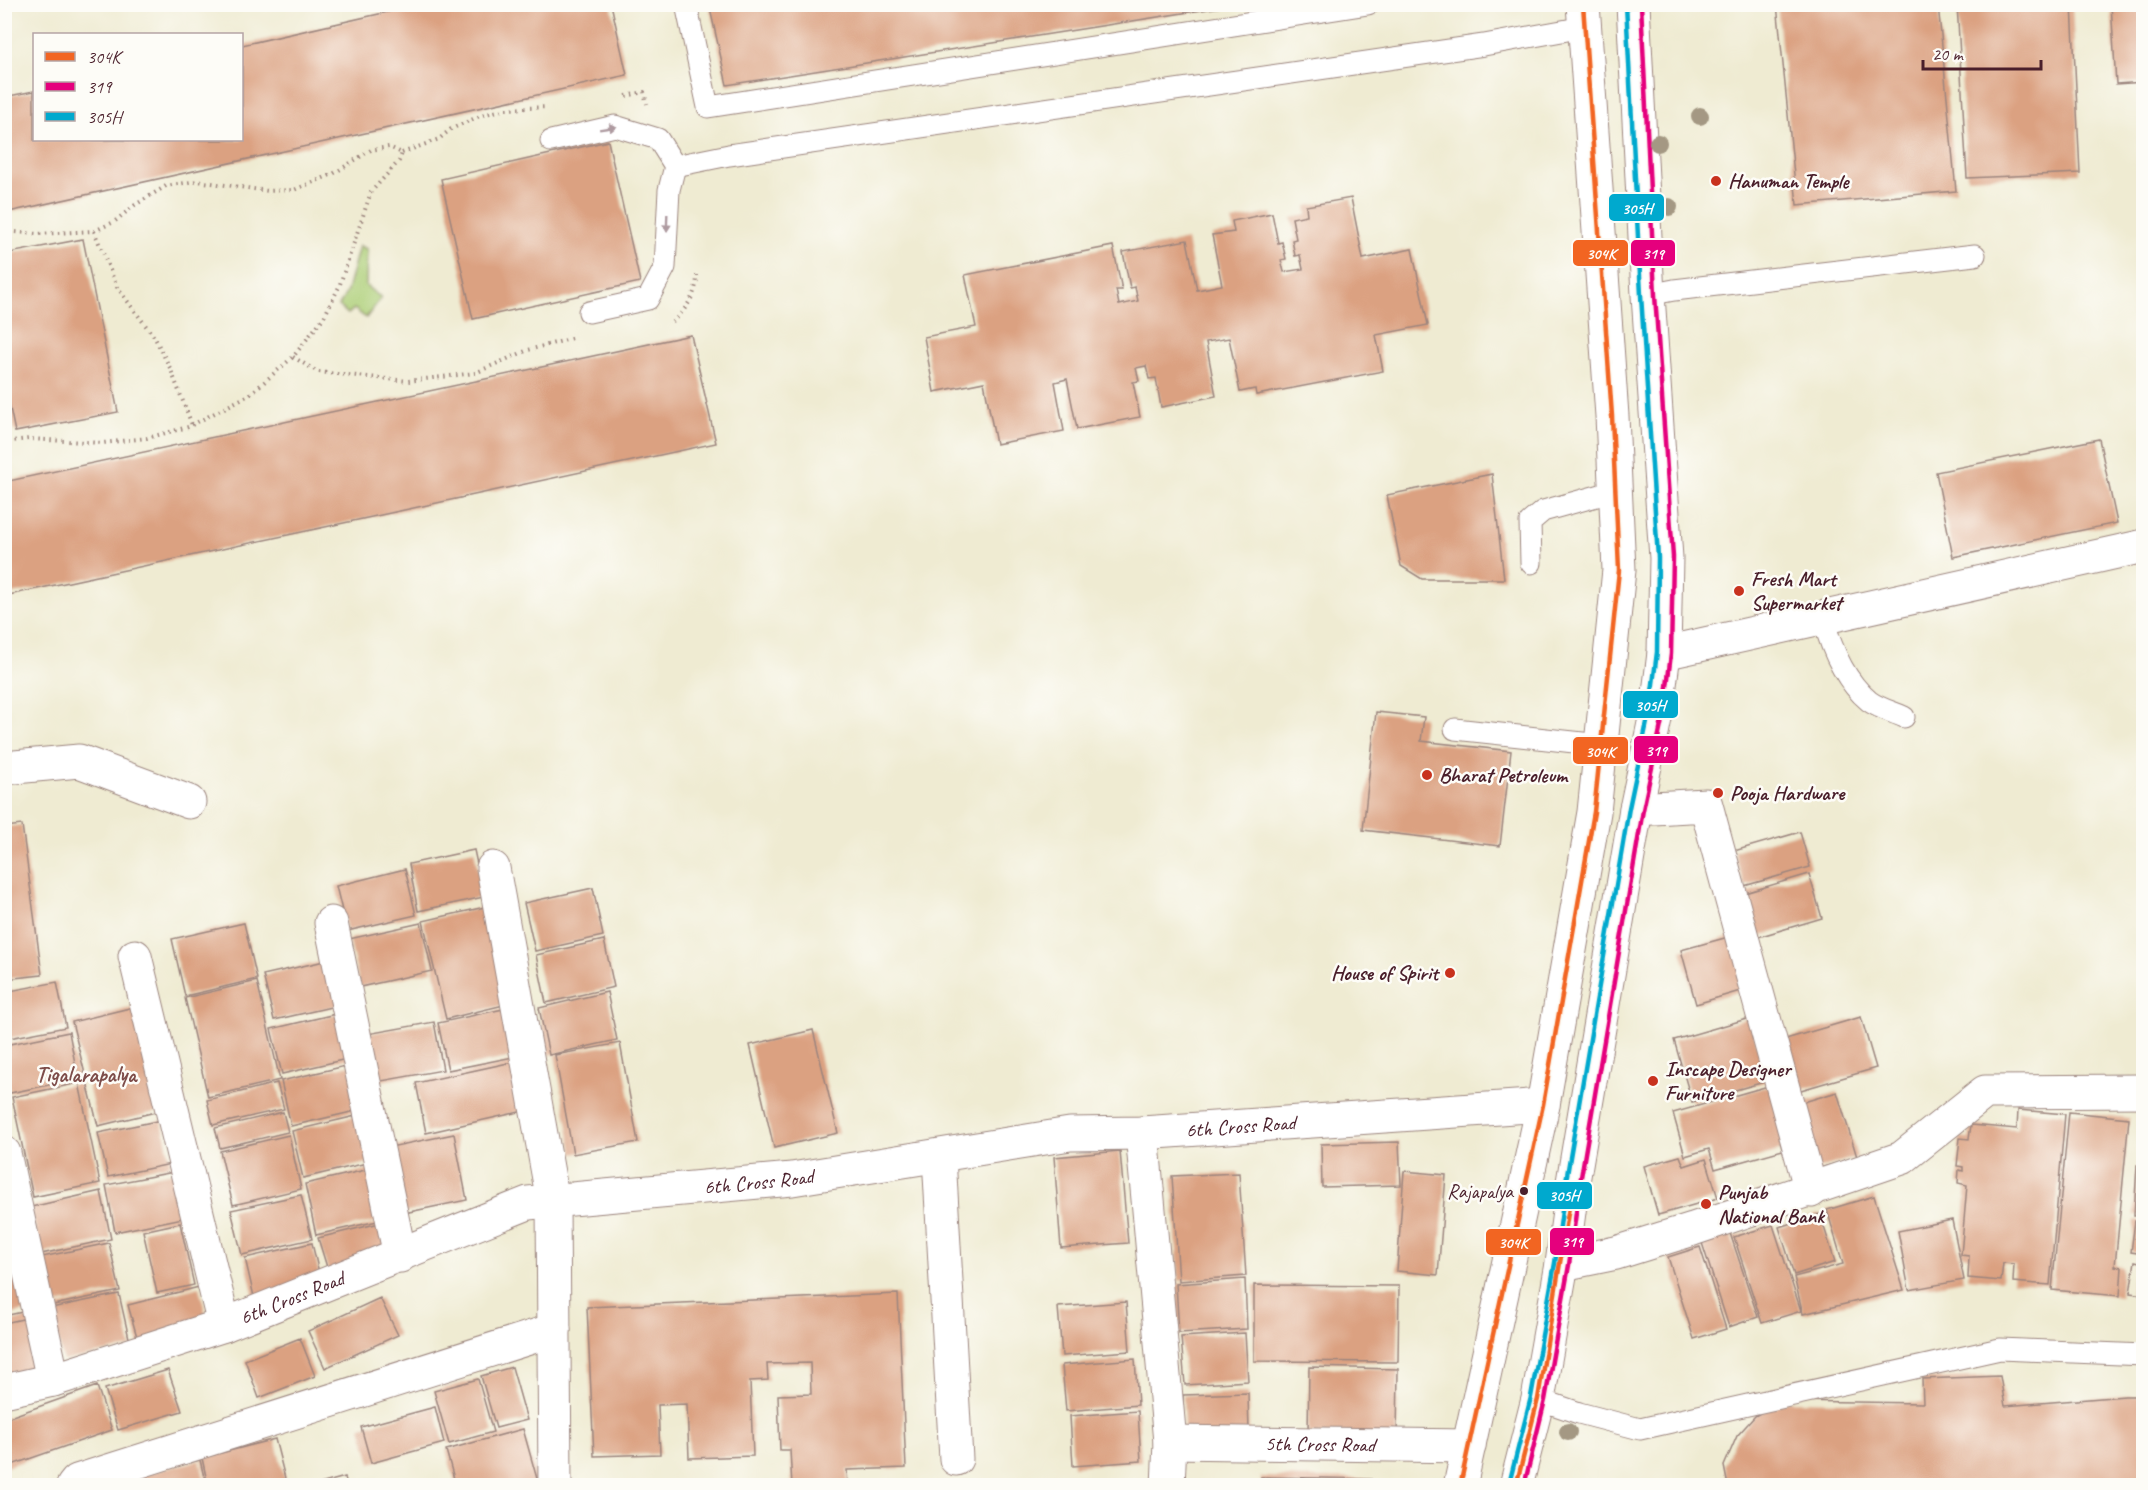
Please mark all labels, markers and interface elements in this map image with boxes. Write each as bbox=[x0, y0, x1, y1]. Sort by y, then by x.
legend bbox=[33, 33, 243, 141]
scale bar bbox=[1923, 33, 2042, 71]
text: 20 m bbox=[1932, 43, 1965, 65]
text: 304K bbox=[87, 46, 124, 68]
text: 319 bbox=[87, 76, 113, 98]
text: 305H bbox=[87, 106, 124, 128]
one-way arrow bbox=[599, 123, 618, 132]
place label: Hanuman Temple bbox=[1728, 168, 1851, 194]
marker: Hanuman Temple bbox=[1709, 174, 1723, 188]
line badge: 305H bbox=[1608, 193, 1665, 222]
text: 305H bbox=[1622, 199, 1655, 219]
one-way arrow bbox=[663, 214, 672, 233]
line badge: 304K bbox=[1572, 239, 1629, 267]
line badge: 319 bbox=[1630, 239, 1676, 267]
text: 304K bbox=[1586, 244, 1620, 264]
text: 319 bbox=[1642, 244, 1666, 264]
place label: Fresh Mart Supermarket bbox=[1751, 566, 1844, 616]
marker: Fresh Mart Supermarket bbox=[1732, 584, 1746, 598]
line badge: 305H bbox=[1622, 690, 1679, 719]
text: 305H bbox=[1635, 696, 1668, 716]
line badge: 319 bbox=[1633, 735, 1679, 764]
line badge: 304K bbox=[1572, 736, 1629, 765]
text: 319 bbox=[1645, 741, 1669, 761]
text: 304K bbox=[1585, 742, 1619, 762]
place label: Bharat Petroleum bbox=[1439, 762, 1569, 788]
marker: Bharat Petroleum bbox=[1420, 768, 1434, 782]
place label: Pooja Hardware bbox=[1730, 780, 1846, 806]
marker: Pooja Hardware bbox=[1711, 786, 1725, 800]
place label: House of Spirit bbox=[1331, 960, 1441, 986]
marker: House of Spirit bbox=[1443, 966, 1457, 980]
place label: Inscape Designer Furniture bbox=[1665, 1056, 1793, 1106]
district label: Tigalarapalya bbox=[36, 1061, 138, 1089]
marker: Inscape Designer Furniture bbox=[1646, 1074, 1660, 1088]
street label: 6th Cross Road bbox=[1185, 1109, 1299, 1143]
street label: 6th Cross Road bbox=[703, 1162, 818, 1200]
place label: Rajapalya bbox=[1447, 1179, 1514, 1204]
place label: Punjab National Bank bbox=[1718, 1179, 1826, 1229]
line badge: 305H bbox=[1536, 1181, 1593, 1210]
marker: Rajapalya bbox=[1518, 1185, 1530, 1197]
text: 305H bbox=[1549, 1186, 1582, 1206]
marker: Punjab National Bank bbox=[1699, 1197, 1713, 1211]
line badge: 319 bbox=[1549, 1227, 1595, 1256]
line badge: 304K bbox=[1485, 1228, 1542, 1256]
text: 319 bbox=[1561, 1232, 1585, 1252]
text: 304K bbox=[1498, 1233, 1532, 1253]
street label: 6th Cross Road bbox=[236, 1264, 350, 1330]
street label: 5th Cross Road bbox=[1265, 1430, 1378, 1458]

